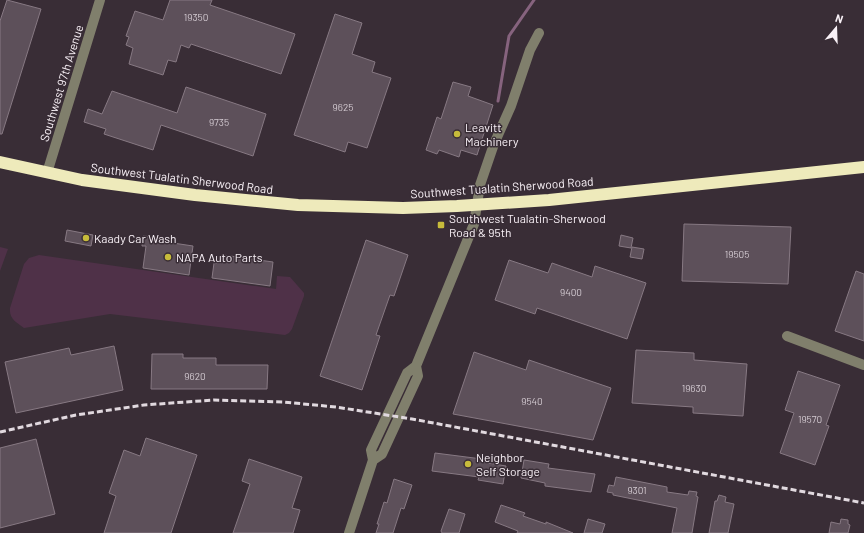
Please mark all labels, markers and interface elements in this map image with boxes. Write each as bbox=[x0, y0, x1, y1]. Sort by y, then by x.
north arrow bbox=[816, 8, 856, 48]
house number: 19350 bbox=[184, 11, 208, 23]
text: N bbox=[834, 11, 845, 25]
street label: Southwest 97th Avenue bbox=[37, 23, 85, 143]
house number: 9625 bbox=[333, 101, 353, 113]
house number: 9735 bbox=[209, 116, 229, 128]
place label: Leavitt Machinery bbox=[465, 120, 519, 148]
marker: Leavitt Machinery bbox=[452, 129, 462, 139]
street label: Southwest Tualatin Sherwood Road bbox=[90, 160, 274, 196]
street label: Southwest Tualatin Sherwood Road bbox=[410, 174, 594, 200]
place label: Southwest Tualatin-Sherwood Road & 95th bbox=[449, 211, 606, 239]
marker: Southwest Tualatin-Sherwood Road & 95th bbox=[436, 220, 446, 230]
place label: Kaady Car Wash bbox=[94, 231, 177, 245]
marker: Kaady Car Wash bbox=[81, 233, 91, 243]
house number: 19505 bbox=[725, 248, 749, 260]
place label: NAPA Auto Parts bbox=[176, 250, 263, 264]
marker: NAPA Auto Parts bbox=[163, 252, 173, 262]
house number: 9400 bbox=[560, 286, 582, 298]
house number: 9620 bbox=[184, 370, 206, 382]
house number: 19630 bbox=[682, 382, 706, 394]
house number: 9540 bbox=[521, 395, 543, 407]
house number: 19570 bbox=[798, 413, 822, 425]
place label: Neighbor Self Storage bbox=[476, 450, 540, 478]
marker: Neighbor Self Storage bbox=[463, 459, 473, 469]
house number: 9301 bbox=[627, 484, 647, 496]

